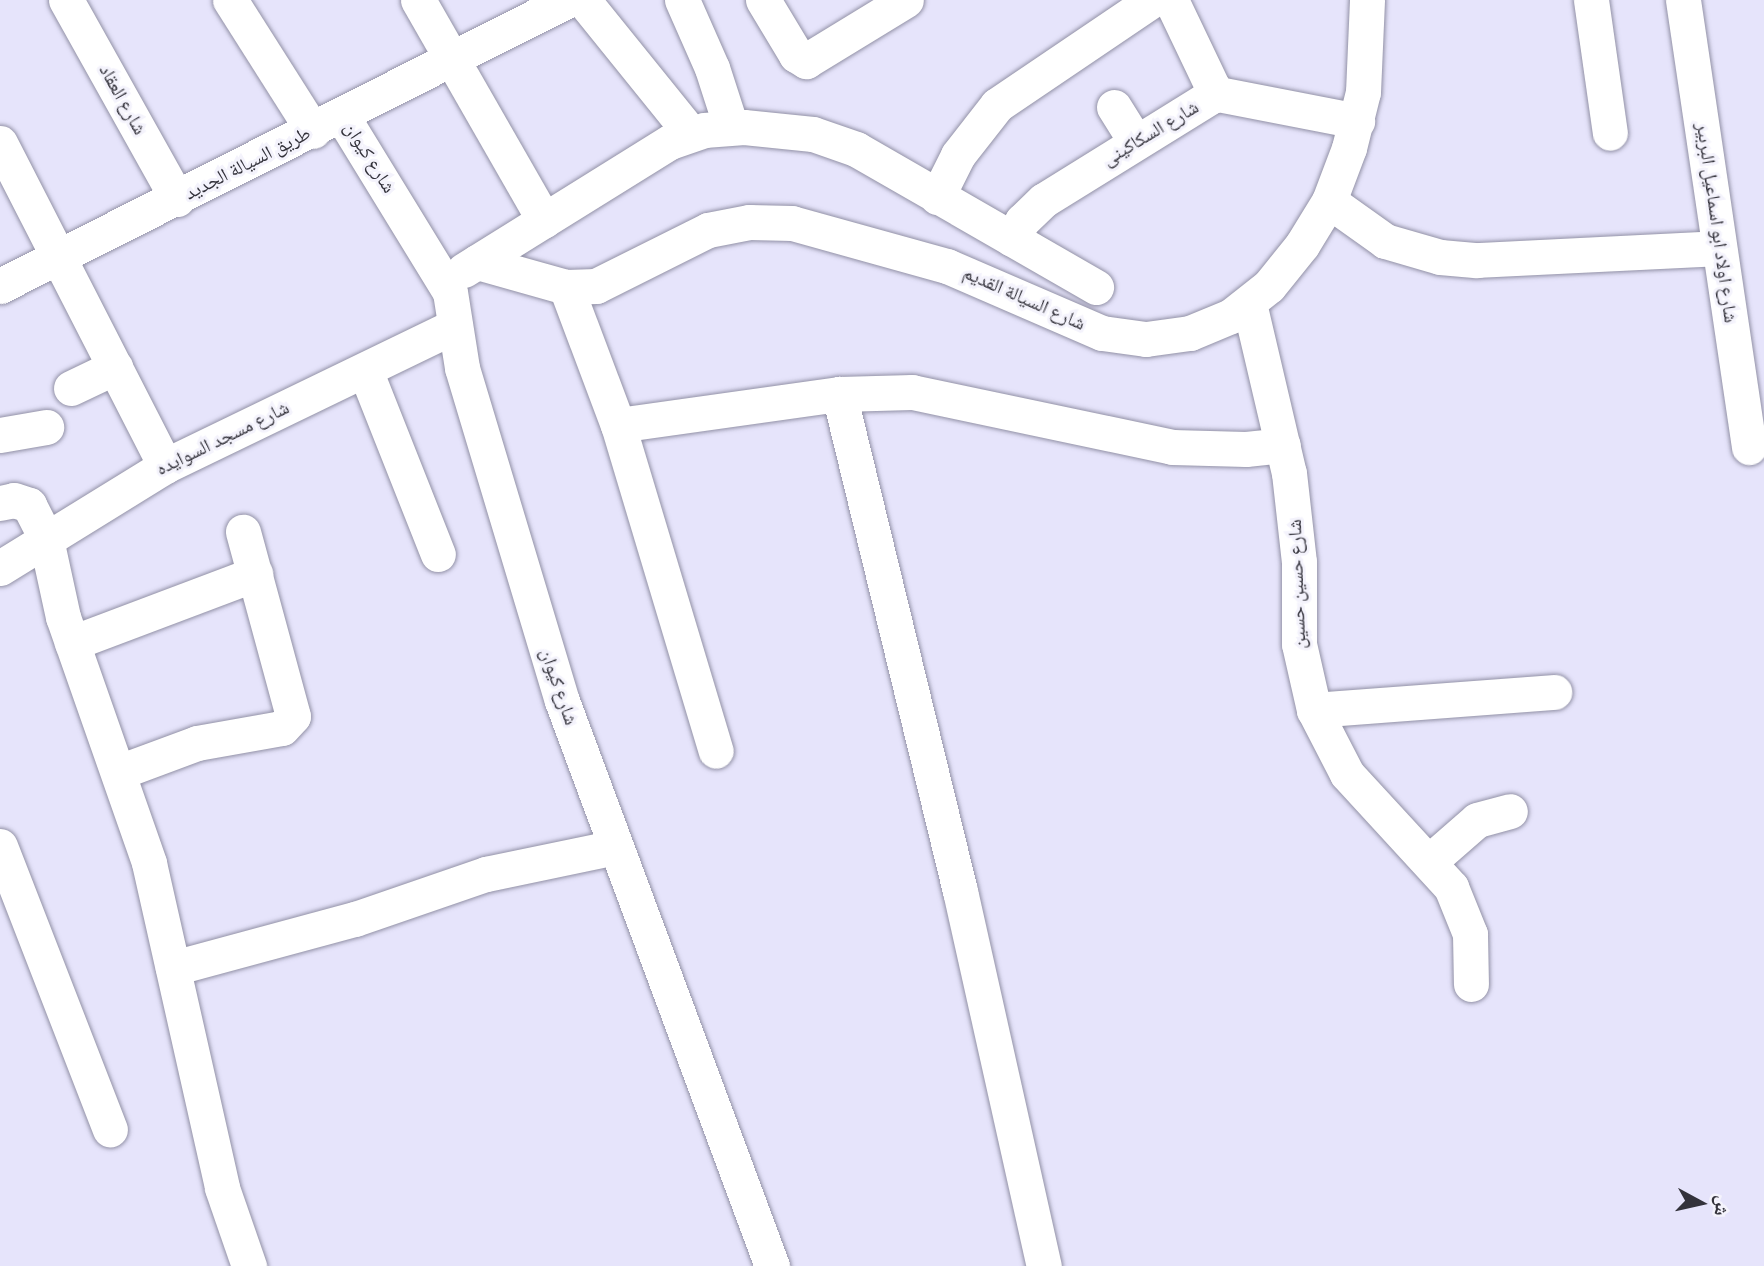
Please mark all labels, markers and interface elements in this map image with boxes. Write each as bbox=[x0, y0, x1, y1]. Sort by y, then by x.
street label: شارع العقاد bbox=[93, 61, 151, 139]
street label: شارع السكاكينى bbox=[1099, 96, 1203, 172]
street label: شارع كيوان bbox=[338, 118, 400, 198]
street label: طريق السيالة الجديد bbox=[181, 122, 315, 206]
street label: شارع اولاد ابو اسماعيل البربير bbox=[1691, 122, 1741, 324]
street label: شارع السيالة القديم bbox=[959, 262, 1089, 336]
street label: شارع مسجد السوايده bbox=[153, 397, 293, 481]
street label: شارع حسين حسين bbox=[1284, 519, 1312, 649]
street label: شارع كيوان bbox=[534, 646, 582, 728]
north arrow bbox=[1666, 1168, 1736, 1238]
text: ش bbox=[1709, 1194, 1735, 1218]

